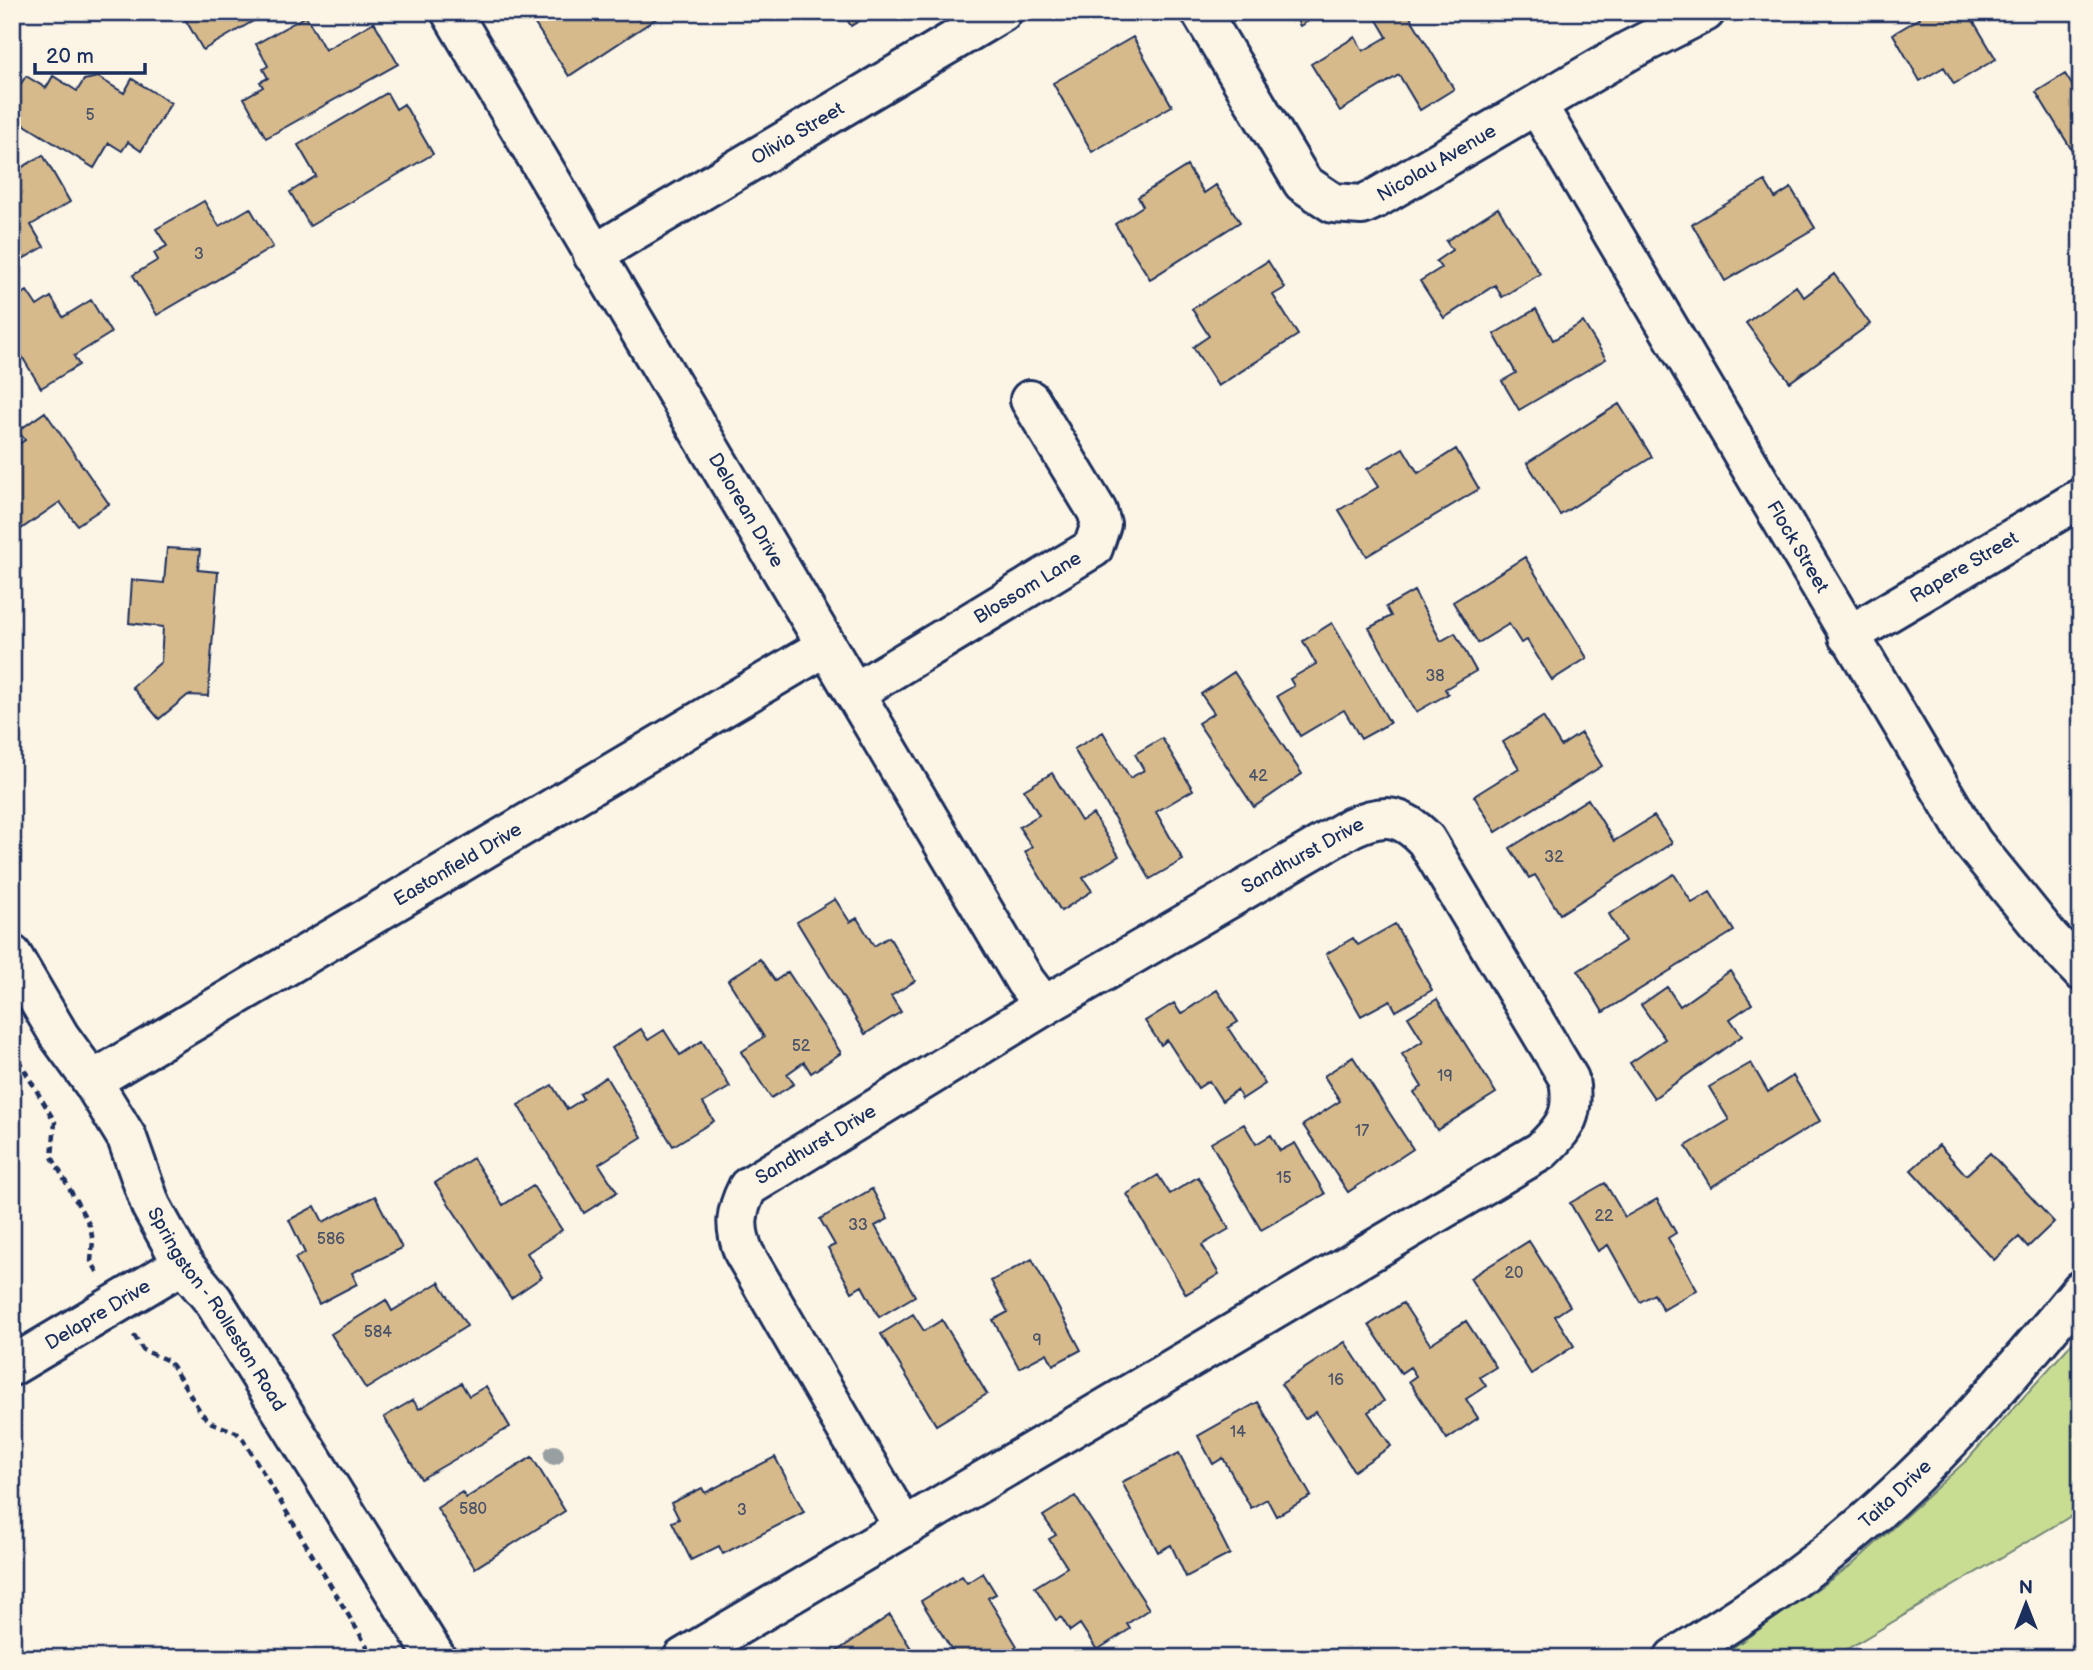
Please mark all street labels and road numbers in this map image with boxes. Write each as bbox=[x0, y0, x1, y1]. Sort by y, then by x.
street label: Olivia Street bbox=[747, 97, 848, 170]
street label: Nicolau Avenue bbox=[1373, 119, 1500, 207]
street label: Delorean Drive bbox=[703, 449, 789, 571]
street label: Flock Street bbox=[1762, 497, 1834, 597]
street label: Rapere Street bbox=[1906, 526, 2022, 608]
street label: Blossom Lane bbox=[970, 546, 1085, 629]
street label: Sandhurst Drive bbox=[1238, 813, 1368, 899]
street label: Eastonfield Drive bbox=[390, 818, 526, 911]
street label: Sandhurst Drive bbox=[751, 1100, 881, 1190]
street label: Springston - Rolleston Road bbox=[142, 1203, 291, 1415]
street label: Delapre Drive bbox=[41, 1275, 155, 1355]
street label: Taita Drive bbox=[1855, 1455, 1936, 1533]

